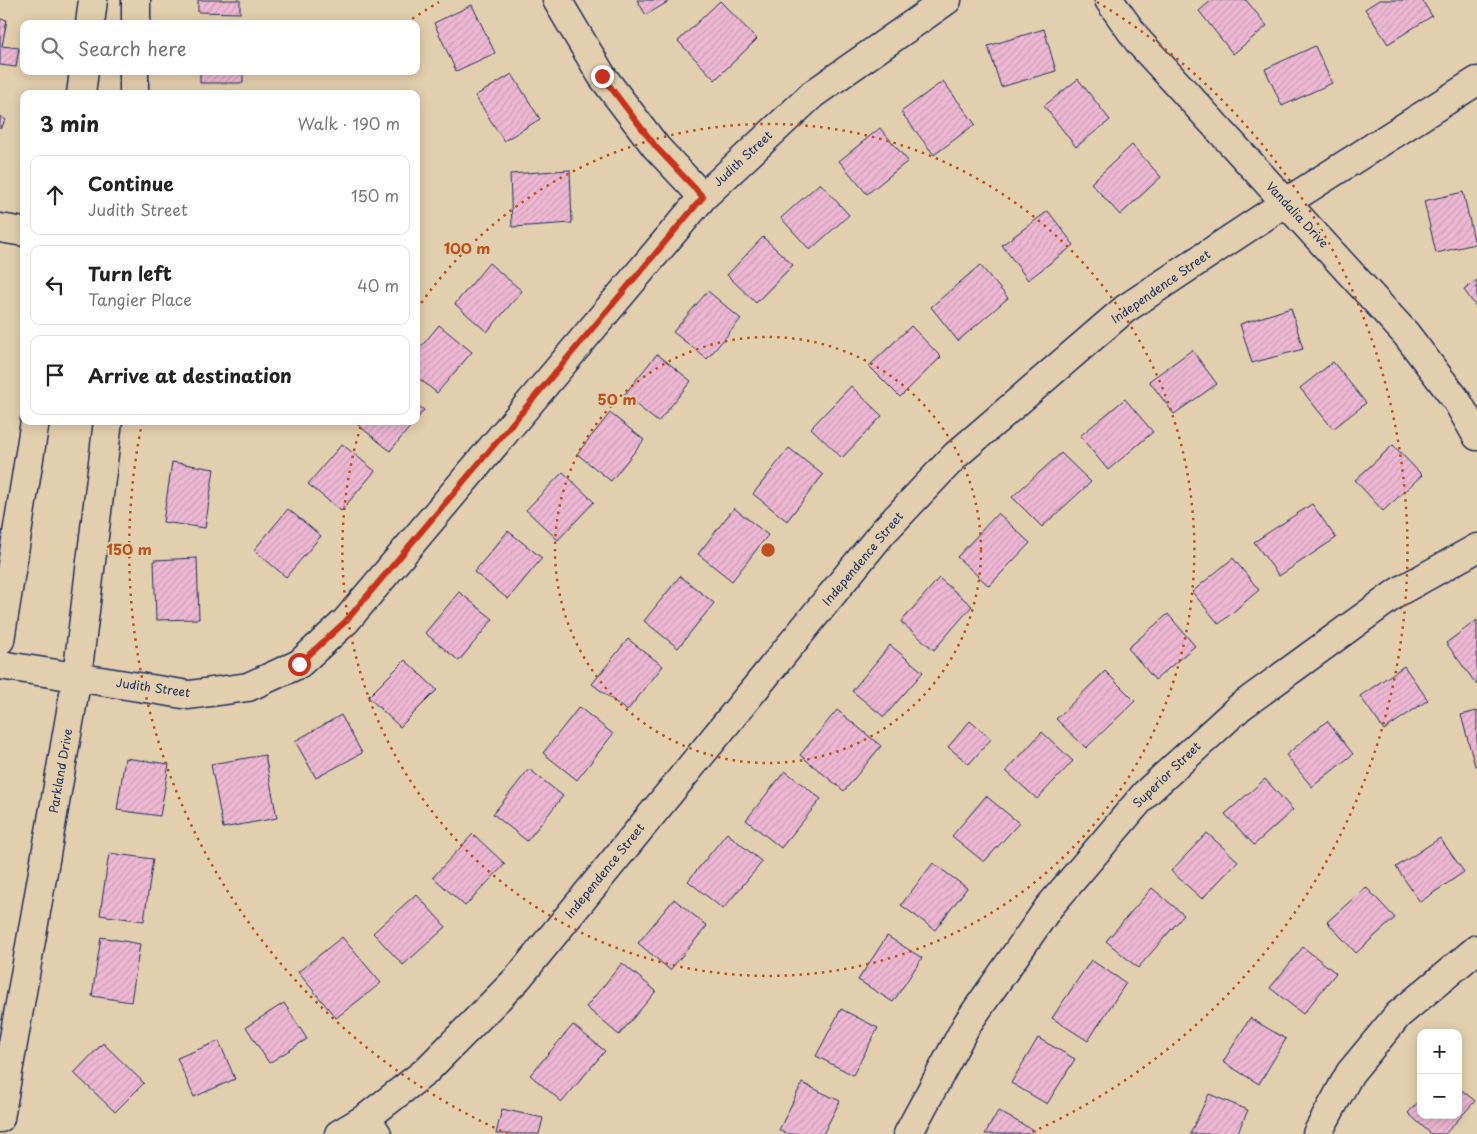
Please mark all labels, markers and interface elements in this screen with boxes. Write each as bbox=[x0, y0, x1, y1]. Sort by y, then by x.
search box bbox=[20, 20, 420, 75]
icon: search bbox=[38, 34, 66, 62]
text: Search here bbox=[78, 34, 187, 62]
route end bbox=[591, 65, 614, 88]
text: 3 min bbox=[40, 107, 99, 139]
text: Walk · 190 m bbox=[298, 111, 400, 135]
street label: Judith Street bbox=[709, 126, 776, 190]
text: Continue bbox=[88, 169, 174, 197]
street label: Vandalia Drive bbox=[1262, 177, 1333, 251]
icon: ahead bbox=[41, 181, 69, 209]
text: 150 m bbox=[351, 183, 399, 207]
text: Judith Street bbox=[88, 197, 187, 221]
text: 100 m bbox=[444, 236, 490, 259]
street label: Independence Street bbox=[1107, 245, 1214, 327]
text: Turn left bbox=[88, 259, 172, 287]
icon: left bbox=[41, 271, 69, 299]
text: 40 m bbox=[357, 273, 399, 297]
text: Tangier Place bbox=[88, 287, 192, 311]
icon: arrive bbox=[41, 361, 69, 389]
text: Arrive at destination bbox=[88, 361, 292, 389]
text: 50 m bbox=[598, 387, 636, 410]
street label: Independence Street bbox=[817, 507, 907, 609]
text: 150 m bbox=[106, 537, 152, 560]
centre of rings bbox=[759, 541, 777, 559]
route start bbox=[288, 653, 311, 676]
street label: Judith Street bbox=[115, 673, 191, 701]
street label: Parkland Drive bbox=[44, 727, 76, 815]
street label: Superior Street bbox=[1128, 737, 1204, 811]
street label: Independence Street bbox=[560, 819, 648, 922]
map controls bbox=[1417, 1029, 1462, 1119]
button: + bbox=[1417, 1029, 1462, 1074]
button: − bbox=[1417, 1074, 1462, 1119]

